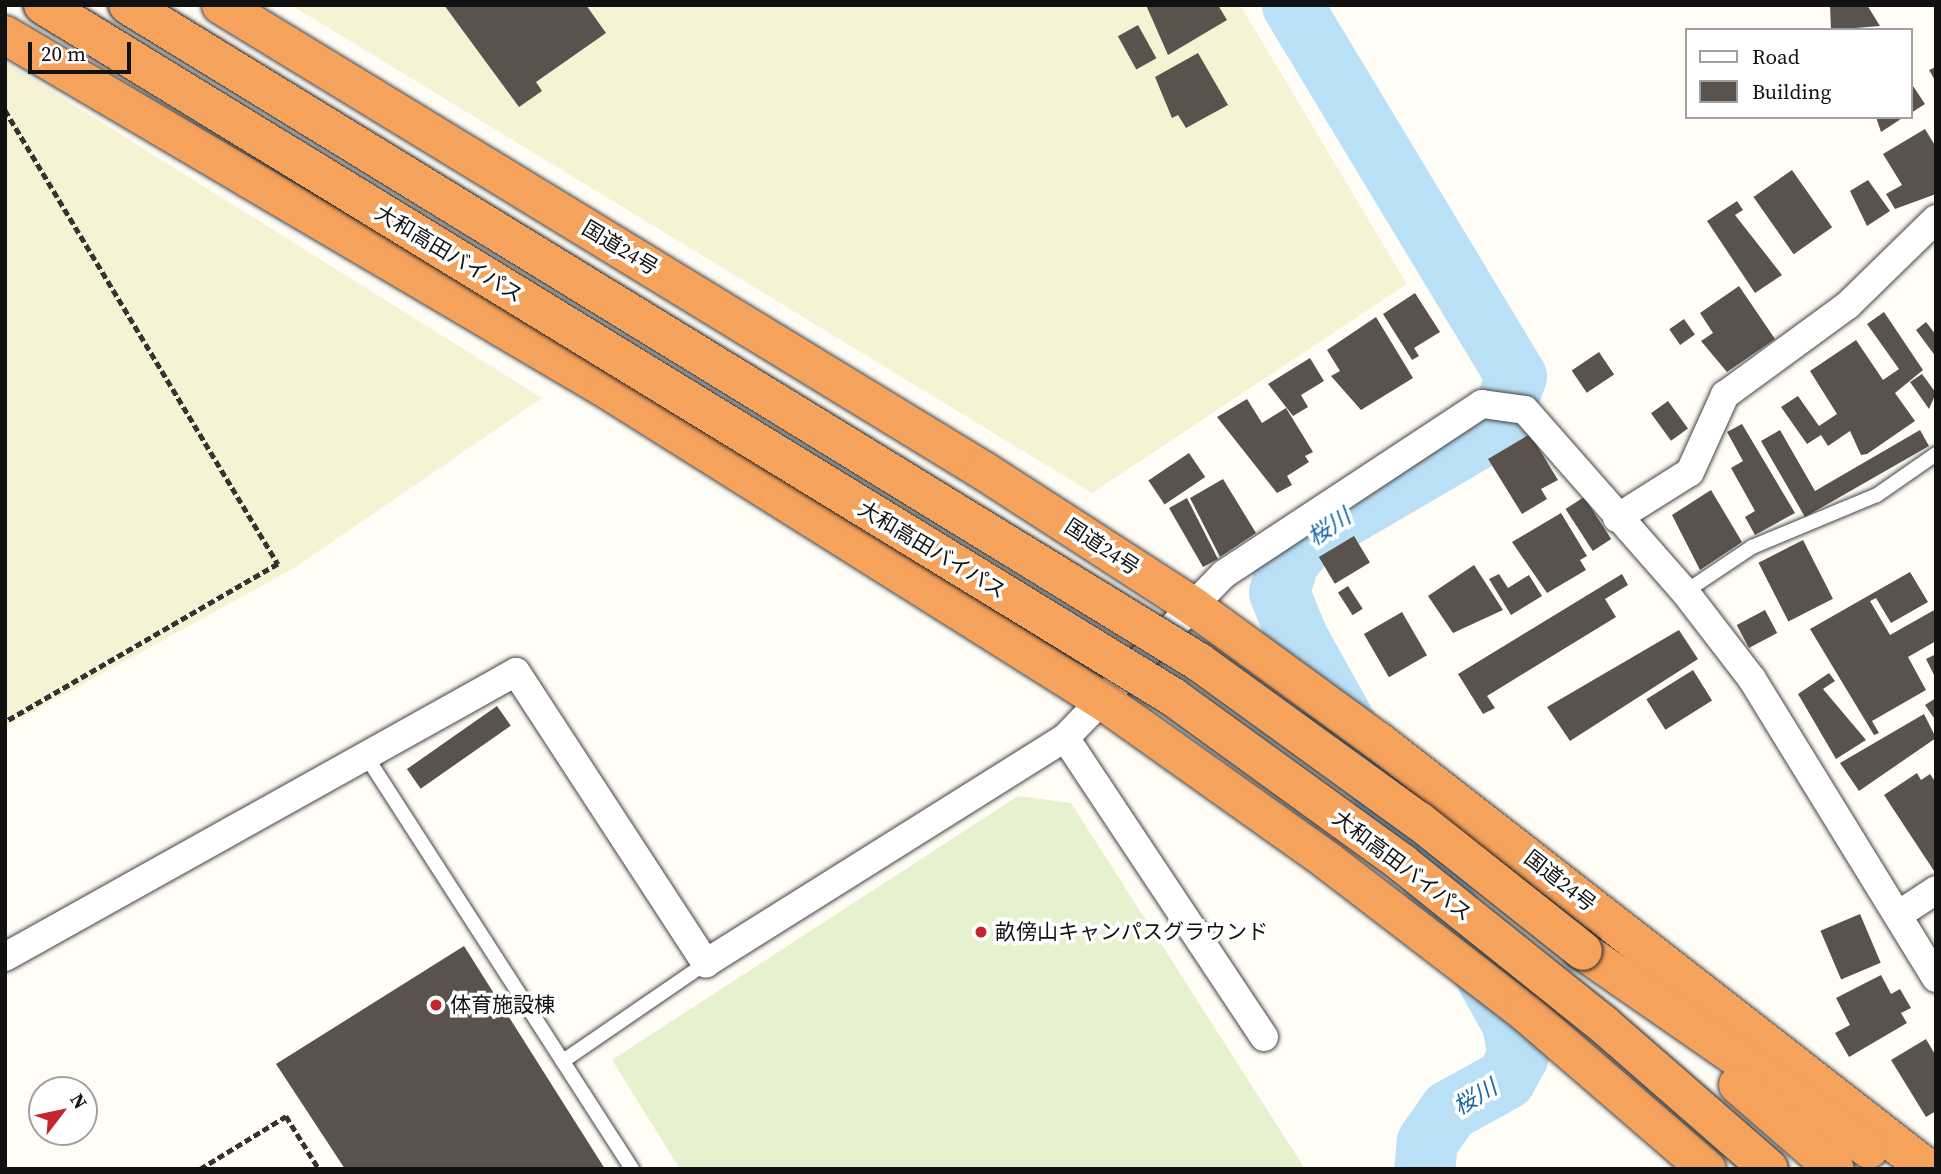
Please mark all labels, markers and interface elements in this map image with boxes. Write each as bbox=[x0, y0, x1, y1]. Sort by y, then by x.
scale bar bbox=[32, 28, 135, 72]
legend bbox=[1686, 28, 1913, 119]
text: 20 m bbox=[41, 39, 86, 68]
text: Road bbox=[1752, 42, 1800, 71]
text: Building bbox=[1752, 77, 1831, 106]
street label: 大和高田バイパス bbox=[371, 200, 527, 308]
street label: 国道24号 bbox=[578, 216, 662, 280]
street label: 大和高田バイパス bbox=[854, 496, 1010, 604]
water label: 桜川 bbox=[1302, 503, 1356, 551]
street label: 国道24号 bbox=[1060, 514, 1144, 580]
street label: 大和高田バイパス bbox=[1327, 805, 1477, 927]
street label: 国道24号 bbox=[1519, 845, 1601, 917]
place label: 畝傍山キャンパスグラウンド bbox=[995, 919, 1268, 945]
marker: 畝傍山キャンパスグラウンド bbox=[973, 924, 989, 940]
place label: 体育施設棟 bbox=[450, 992, 555, 1018]
marker: 体育施設棟 bbox=[428, 997, 444, 1013]
water label: 桜川 bbox=[1448, 1073, 1502, 1121]
north arrow bbox=[28, 1076, 98, 1146]
text: N bbox=[64, 1088, 94, 1114]

